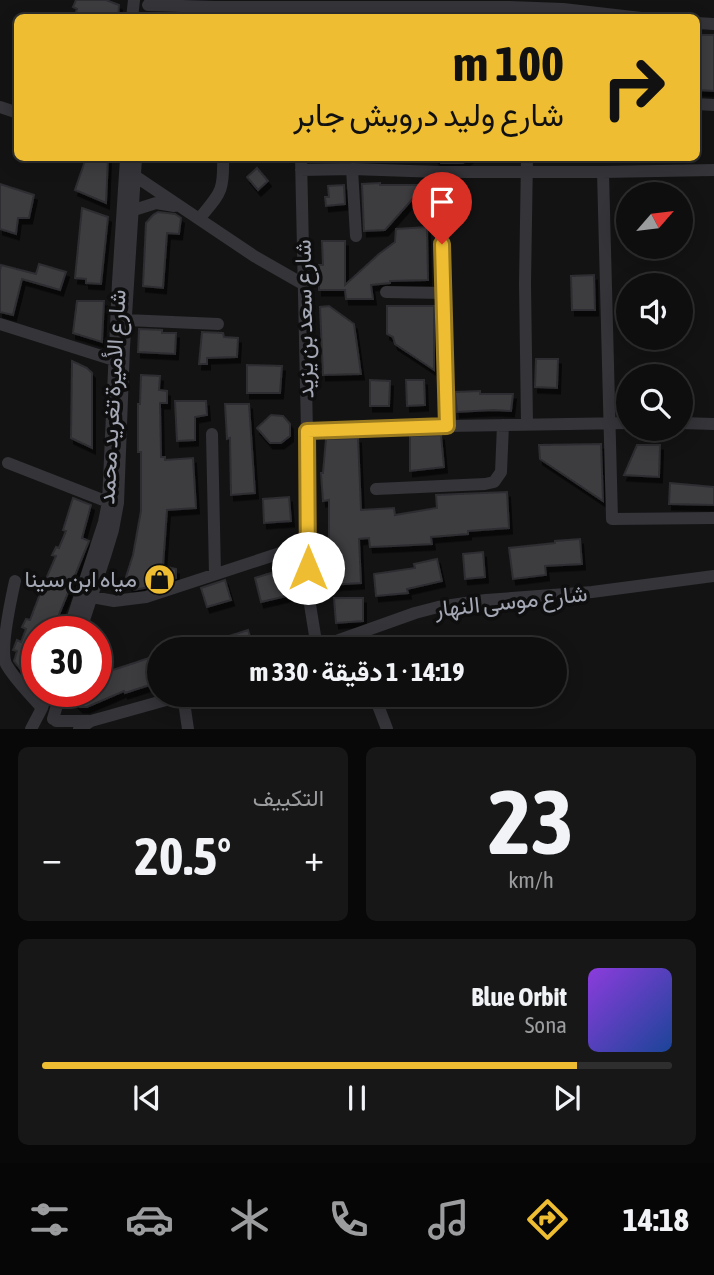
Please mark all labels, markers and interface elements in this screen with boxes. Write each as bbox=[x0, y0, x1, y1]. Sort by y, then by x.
text: 100 m bbox=[453, 35, 564, 91]
icon: right bbox=[588, 42, 679, 133]
text: شارع وليد درويش جابر bbox=[293, 96, 564, 133]
pin bbox=[412, 172, 472, 244]
north arrow bbox=[616, 182, 693, 259]
map controls bbox=[616, 182, 693, 441]
icon: arrive bbox=[423, 183, 461, 221]
street label: شارع سعد بن يزيد bbox=[290, 239, 321, 399]
button: sound bbox=[616, 273, 693, 350]
street label: شارع الأميرة تغريد محمد bbox=[93, 289, 134, 505]
button: search bbox=[616, 364, 693, 441]
position arrow bbox=[271, 531, 345, 605]
shop icon: مياه ابن سينا bbox=[143, 562, 177, 596]
place label: مياه ابن سينا bbox=[24, 566, 137, 593]
street label: شارع موسى النهار bbox=[432, 580, 589, 625]
speed limit sign: 30 bbox=[21, 616, 112, 707]
text: 14:19 · 1 دقيقة · 330 m bbox=[250, 657, 464, 687]
text: 23 bbox=[488, 769, 574, 873]
text: التكييف bbox=[253, 785, 324, 811]
text: 20.5° bbox=[135, 826, 231, 886]
text: − bbox=[42, 836, 62, 879]
text: + bbox=[304, 836, 324, 879]
text: km/h bbox=[508, 867, 554, 893]
text: Blue Orbit bbox=[471, 982, 567, 1012]
text: Sona bbox=[525, 1012, 567, 1038]
icon: previous bbox=[128, 1079, 166, 1117]
icon: pause bbox=[338, 1079, 376, 1117]
icon: next bbox=[548, 1079, 586, 1117]
icon: filters bbox=[25, 1195, 74, 1244]
icon: car bbox=[125, 1195, 174, 1244]
icon: climate bbox=[225, 1195, 274, 1244]
icon: phone bbox=[324, 1195, 373, 1244]
icon: music bbox=[424, 1195, 473, 1244]
icon: directions bbox=[523, 1195, 572, 1244]
text: 14:18 bbox=[623, 1201, 689, 1238]

